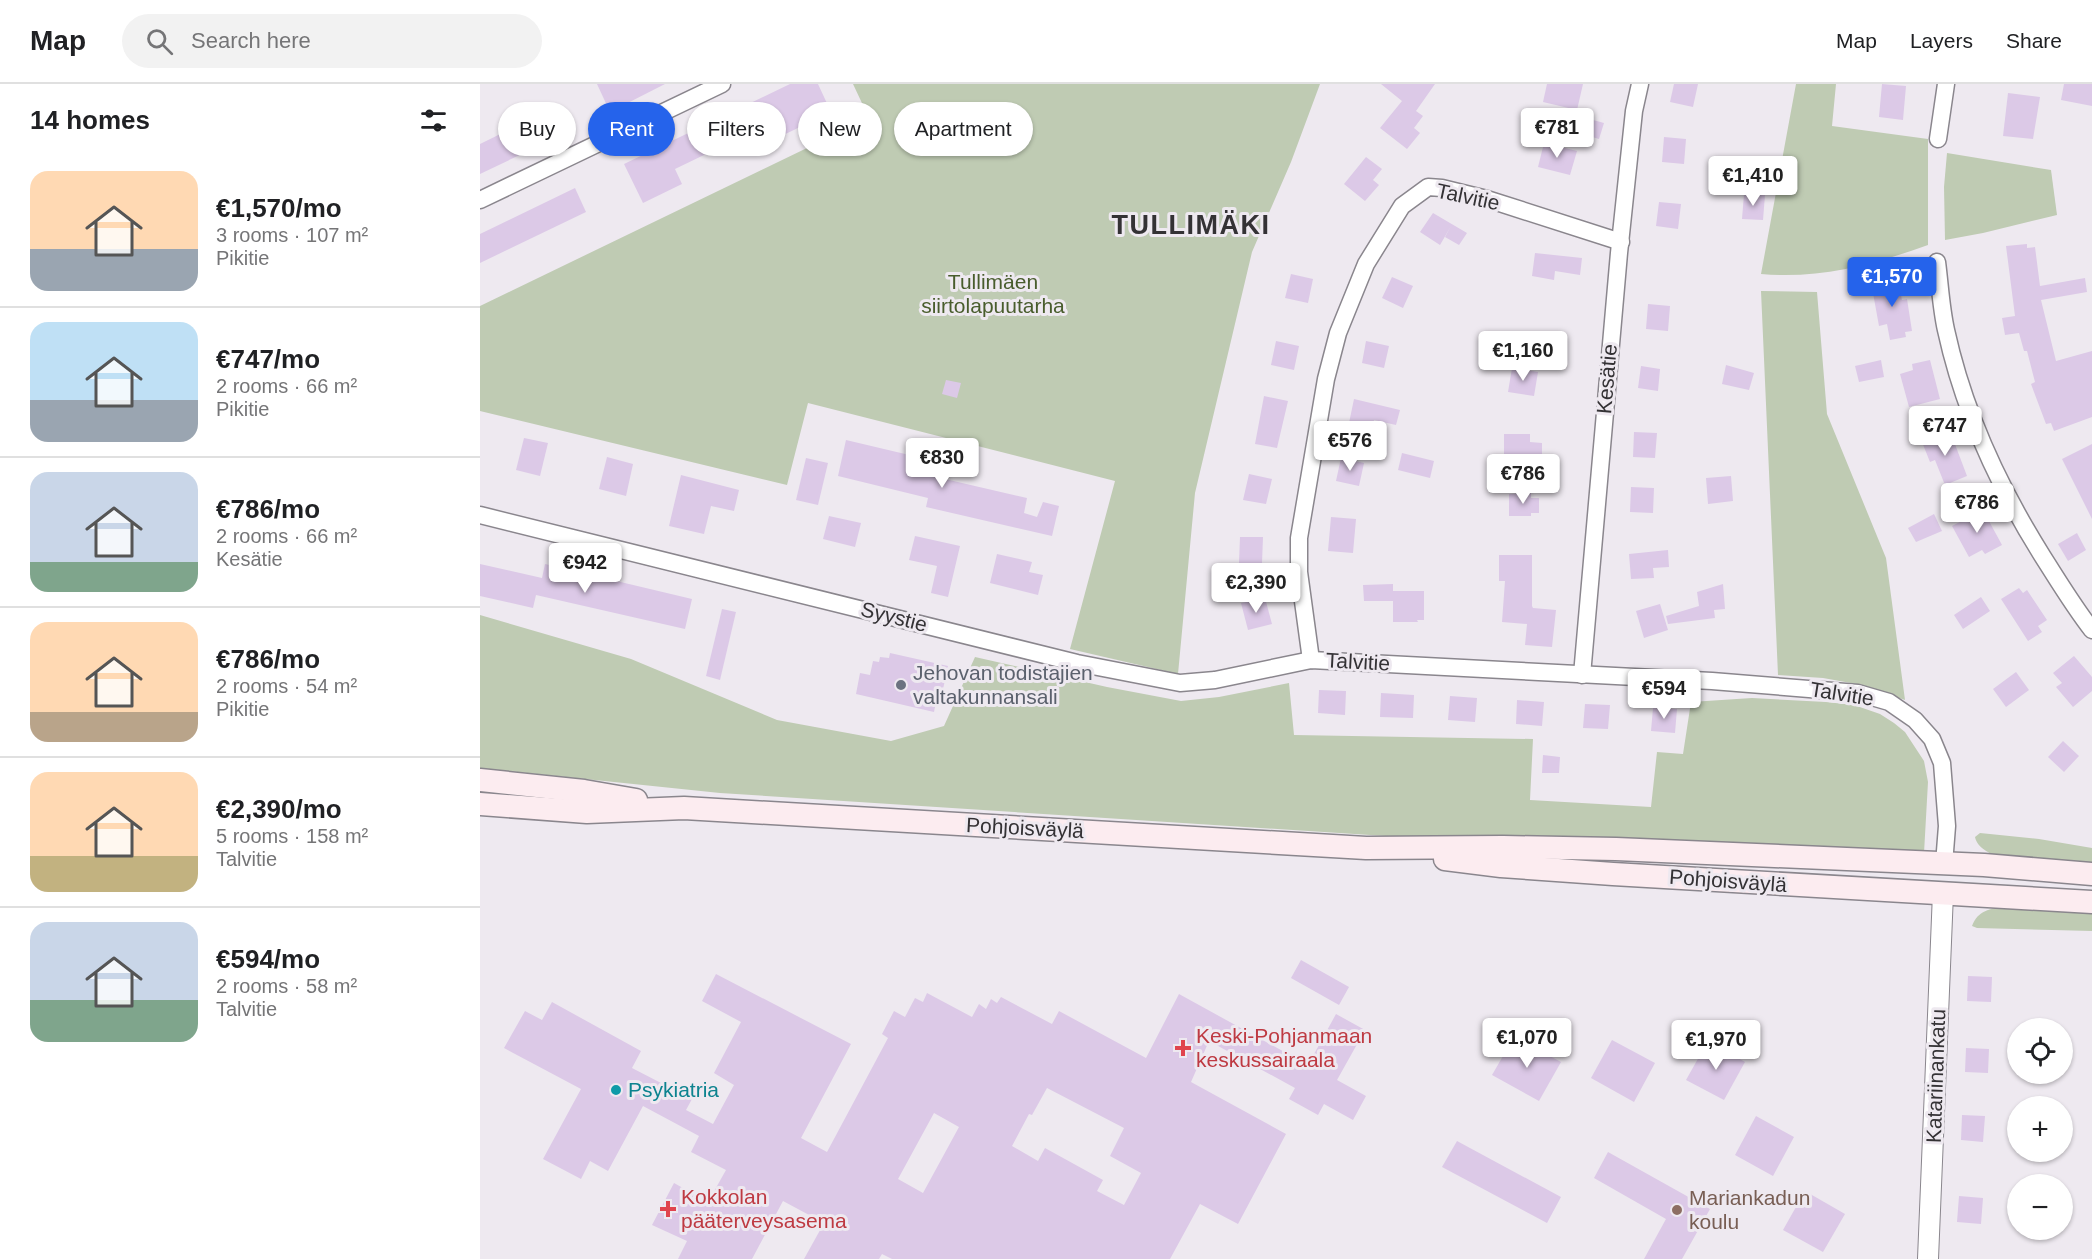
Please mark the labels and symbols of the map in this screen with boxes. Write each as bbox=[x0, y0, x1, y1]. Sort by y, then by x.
pin: €781 bbox=[1521, 108, 1593, 159]
pin: €1,410 bbox=[1704, 156, 1802, 207]
street label: Talvitie bbox=[1434, 179, 1502, 214]
district label: TULLIMÄKI bbox=[1112, 210, 1270, 240]
pin: €1,570 bbox=[1843, 257, 1941, 308]
park label: Tullimäen siirtolapuutarha bbox=[921, 270, 1065, 317]
pin: €1,160 bbox=[1474, 331, 1572, 382]
street label: Kesätie bbox=[1592, 343, 1621, 415]
pin: €747 bbox=[1909, 406, 1981, 457]
pin: €576 bbox=[1314, 421, 1386, 472]
pin: €830 bbox=[906, 438, 978, 489]
pin: €786 bbox=[1487, 454, 1559, 505]
pin: €786 bbox=[1941, 483, 2013, 534]
pin: €942 bbox=[549, 543, 621, 594]
pin: €2,390 bbox=[1207, 563, 1305, 614]
street label: Syystie bbox=[859, 597, 930, 636]
street label: Talvitie bbox=[1325, 648, 1391, 675]
place label: Jehovan todistajien valtakunnansali bbox=[913, 661, 1093, 708]
pin: €594 bbox=[1628, 669, 1700, 720]
street label: Talvitie bbox=[1809, 677, 1876, 710]
marker: Jehovan todistajien valtakunnansali bbox=[894, 678, 908, 692]
street label: Pohjoisväylä bbox=[966, 813, 1085, 842]
street label: Pohjoisväylä bbox=[1668, 865, 1788, 896]
street label: Katariinankatu bbox=[1922, 1008, 1949, 1143]
pin: €1,070 bbox=[1478, 1018, 1576, 1069]
pin: €1,970 bbox=[1667, 1020, 1765, 1071]
place label: Keski-Pohjanmaan keskussairaala bbox=[1196, 1024, 1372, 1071]
marker: Keski-Pohjanmaan keskussairaala bbox=[1174, 1039, 1192, 1057]
place label: Psykiatria bbox=[628, 1078, 719, 1101]
marker: Psykiatria bbox=[609, 1083, 623, 1097]
place label: Kokkolan pääterveysasema bbox=[681, 1185, 847, 1232]
place label: Mariankadun koulu bbox=[1689, 1186, 1810, 1233]
marker: Kokkolan pääterveysasema bbox=[659, 1200, 677, 1218]
marker: Mariankadun koulu bbox=[1670, 1203, 1684, 1217]

